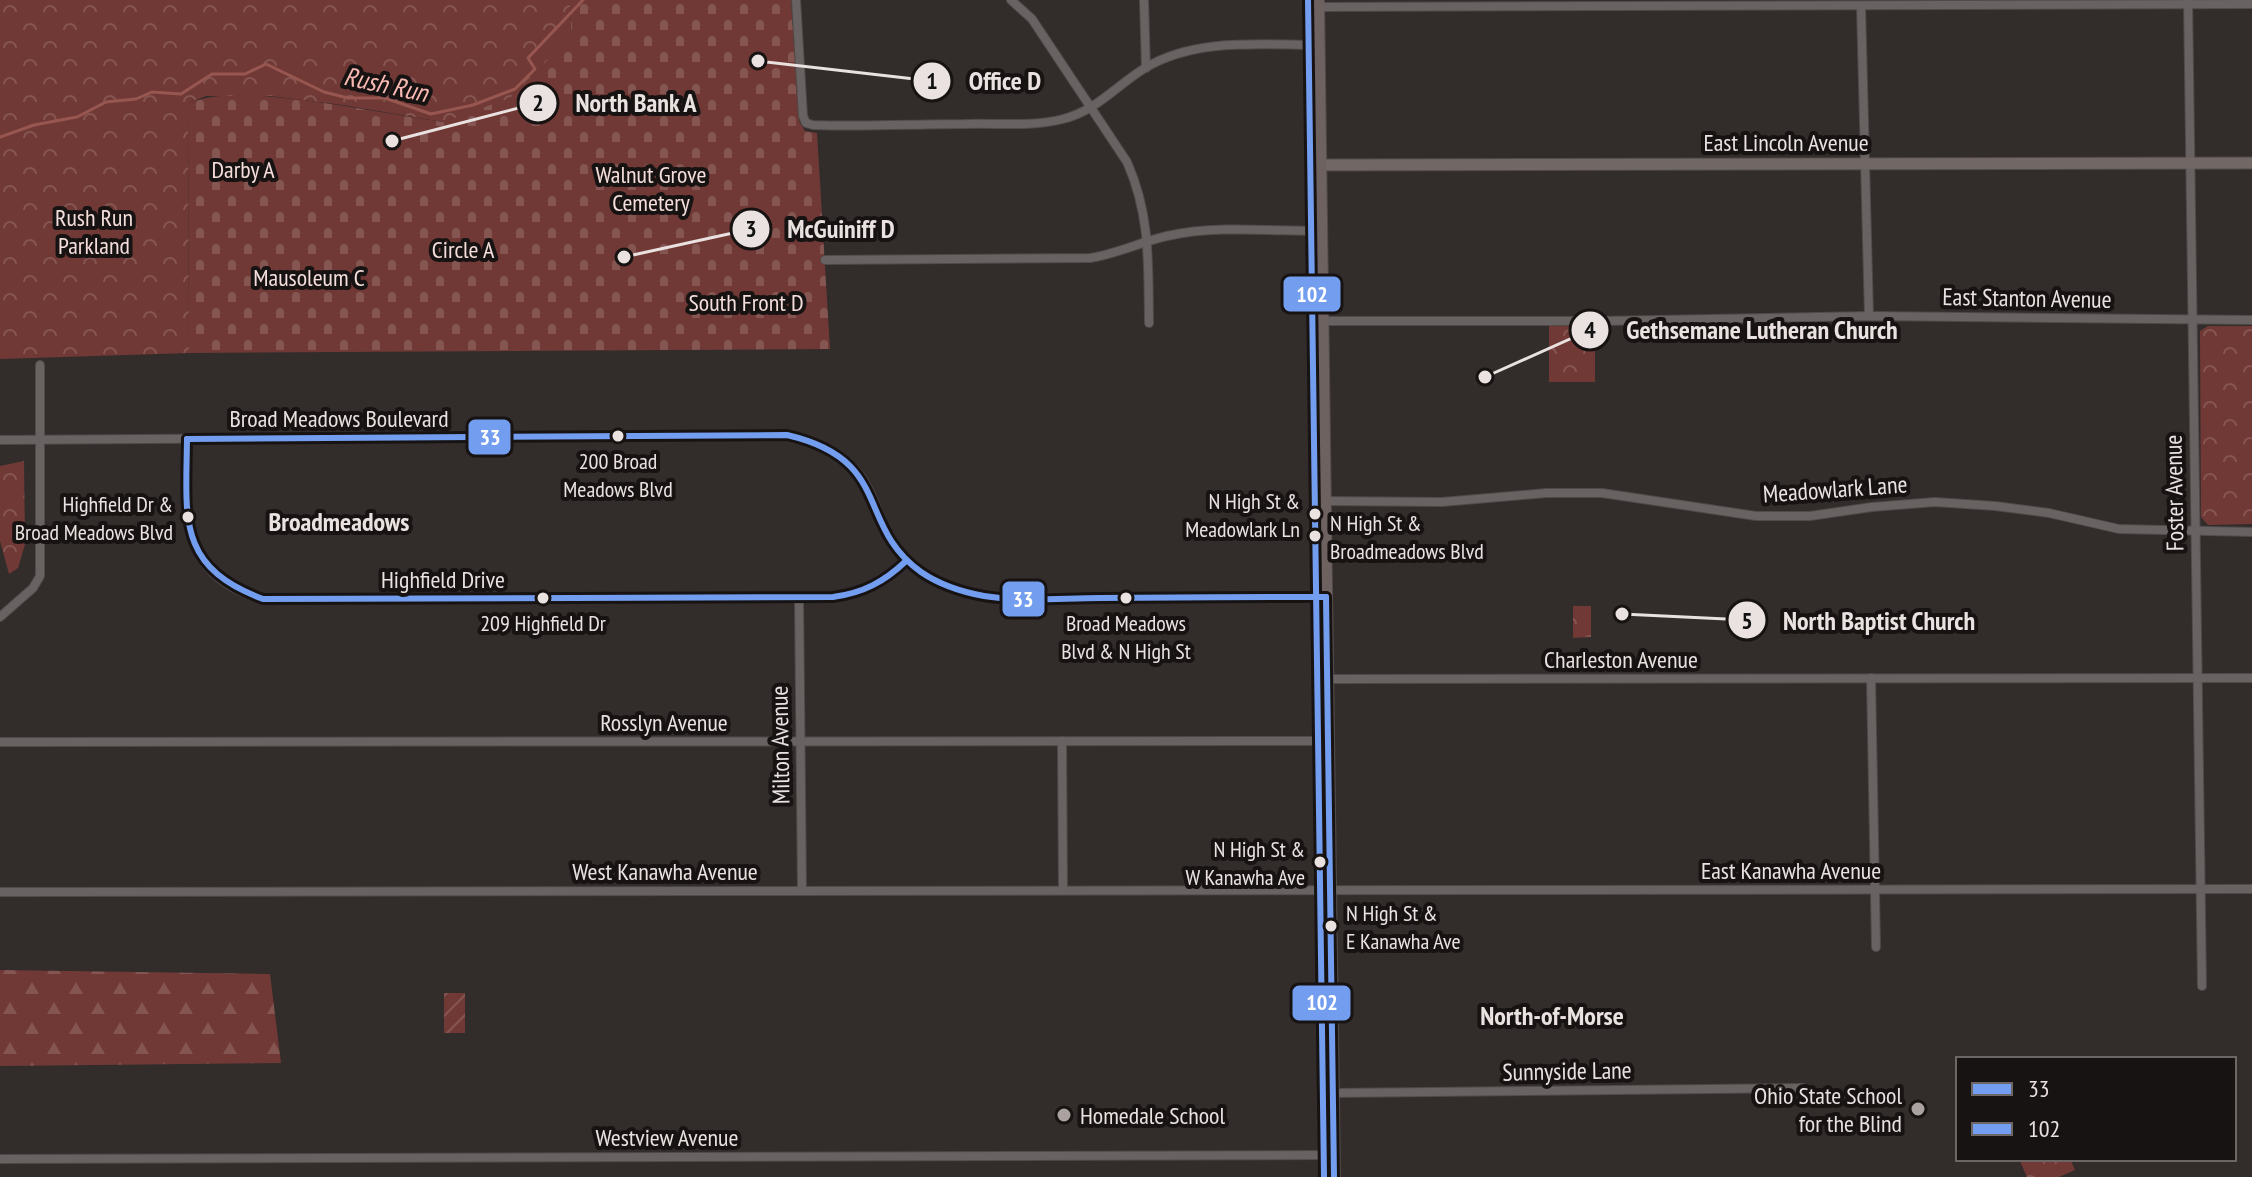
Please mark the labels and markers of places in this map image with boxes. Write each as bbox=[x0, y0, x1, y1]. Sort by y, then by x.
callout: Office D bbox=[912, 56, 1057, 106]
callout: North Bank A bbox=[518, 78, 713, 128]
callout: McGuiniff D bbox=[731, 204, 911, 254]
callout: Gethsemane Lutheran Church bbox=[1570, 305, 1913, 355]
marker: 200 Broad Meadows Blvd bbox=[610, 428, 626, 444]
place label: 200 Broad Meadows Blvd bbox=[563, 447, 673, 503]
place label: N High St & Meadowlark Ln bbox=[1185, 487, 1300, 543]
place label: Highfield Dr & Broad Meadows Blvd bbox=[15, 490, 173, 546]
marker: N High St & Meadowlark Ln bbox=[1307, 506, 1323, 522]
marker: Highfield Dr & Broad Meadows Blvd bbox=[180, 509, 196, 525]
place label: N High St & Broadmeadows Blvd bbox=[1330, 509, 1484, 565]
marker: N High St & Broadmeadows Blvd bbox=[1307, 528, 1323, 544]
marker: 209 Highfield Dr bbox=[535, 590, 551, 606]
marker: Broad Meadows Blvd & N High St bbox=[1118, 590, 1134, 606]
callout: North Baptist Church bbox=[1727, 595, 1991, 645]
place label: 209 Highfield Dr bbox=[480, 609, 606, 637]
place label: Broad Meadows Blvd & N High St bbox=[1061, 609, 1191, 665]
place label: N High St & W Kanawha Ave bbox=[1185, 835, 1305, 891]
marker: N High St & W Kanawha Ave bbox=[1312, 854, 1328, 870]
place label: N High St & E Kanawha Ave bbox=[1346, 899, 1461, 955]
marker: N High St & E Kanawha Ave bbox=[1323, 918, 1339, 934]
place label: Ohio State School for the Blind bbox=[1754, 1080, 1902, 1139]
place label: Homedale School bbox=[1080, 1100, 1225, 1131]
marker: Ohio State School for the Blind bbox=[1909, 1100, 1927, 1118]
marker: Homedale School bbox=[1055, 1106, 1073, 1124]

